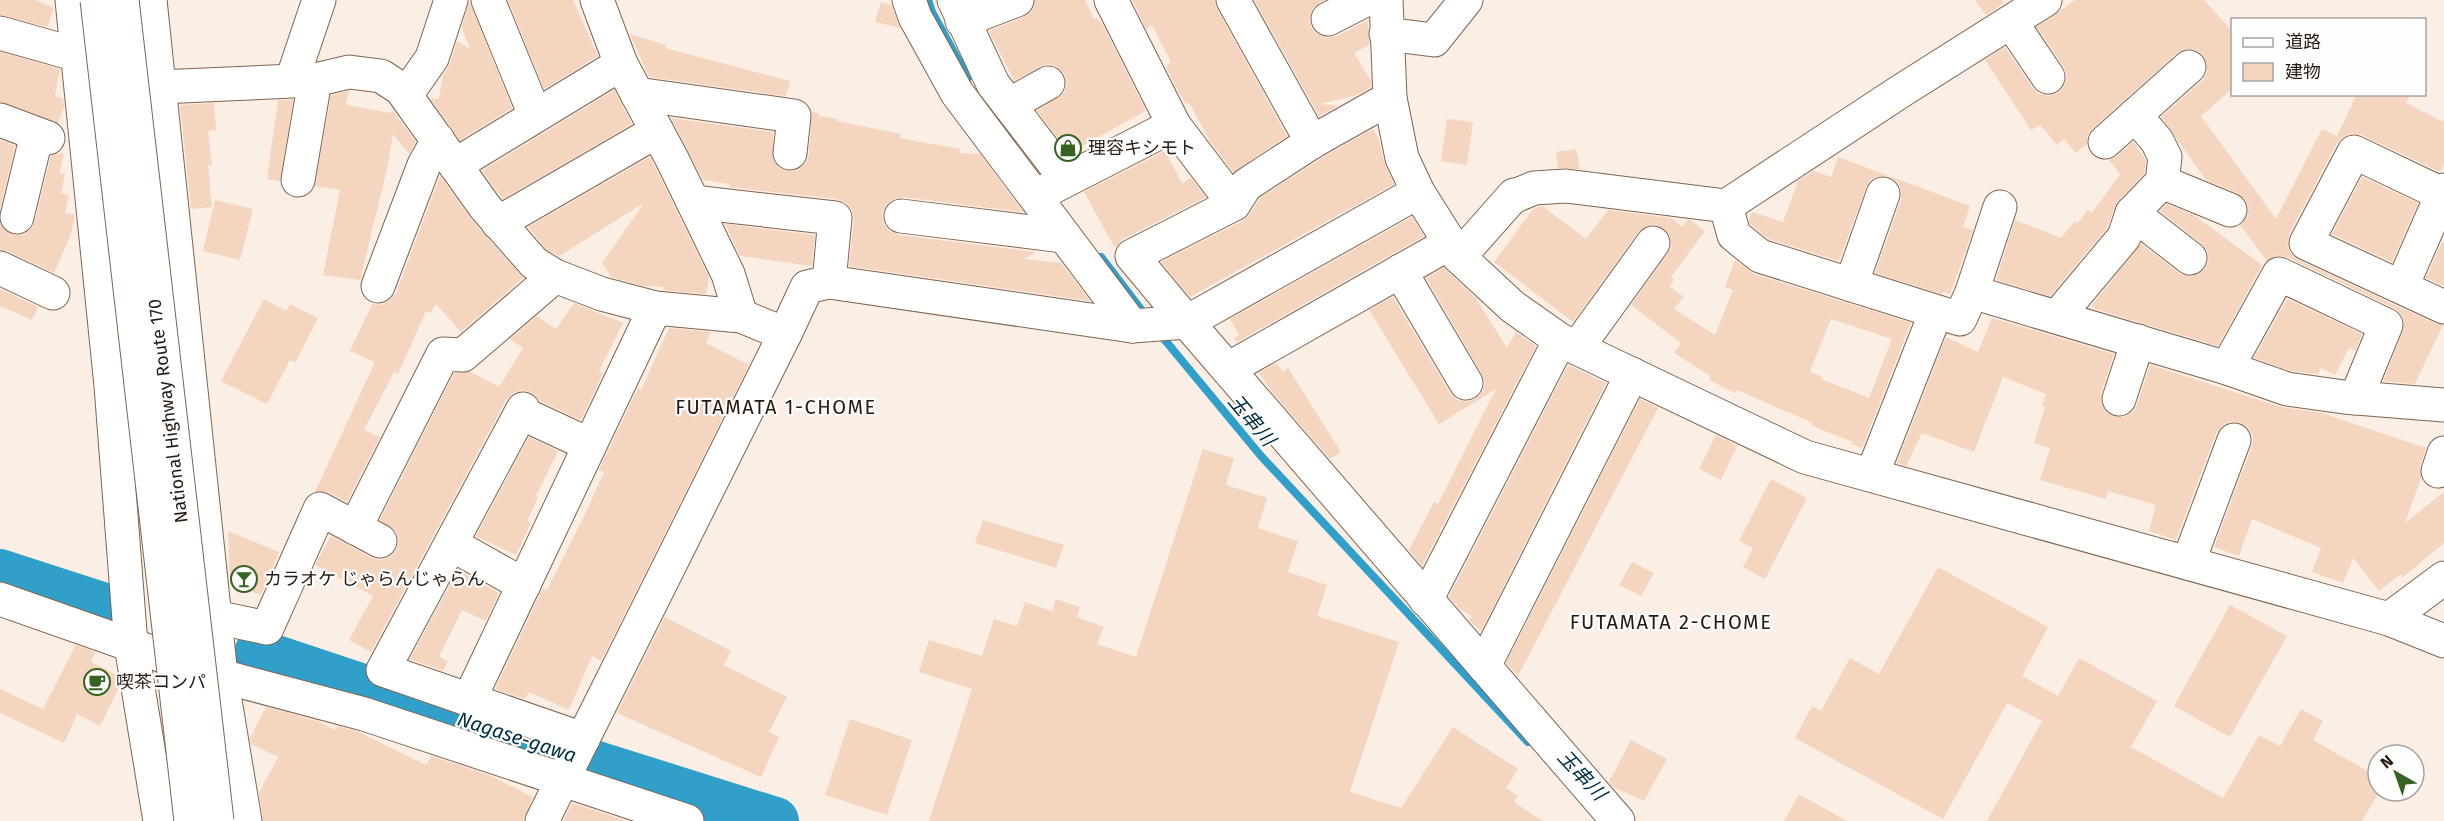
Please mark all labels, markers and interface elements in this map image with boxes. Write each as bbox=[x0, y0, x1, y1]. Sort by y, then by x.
legend bbox=[2231, 18, 2426, 96]
text: 道路 bbox=[2285, 31, 2321, 53]
text: 建物 bbox=[2285, 61, 2321, 83]
shop icon: 理容キシモト bbox=[1053, 133, 1083, 163]
place label: 理容キシモト bbox=[1088, 137, 1196, 159]
street label: National Highway Route 170 bbox=[143, 298, 193, 524]
water label: 玉串川 bbox=[1224, 389, 1282, 452]
district label: FUTAMATA 1-CHOME bbox=[675, 395, 877, 419]
bar icon: カラオケ じゃらんじゃらん bbox=[229, 564, 259, 594]
place label: カラオケ じゃらんじゃらん bbox=[264, 568, 485, 590]
district label: FUTAMATA 2-CHOME bbox=[1570, 610, 1772, 634]
cafe icon: 喫茶コンパ bbox=[82, 667, 112, 697]
place label: 喫茶コンパ bbox=[116, 671, 206, 693]
water label: Nagase-gawa bbox=[454, 706, 580, 768]
north arrow bbox=[2366, 743, 2426, 803]
water label: 玉串川 bbox=[1553, 745, 1613, 807]
text: N bbox=[2377, 751, 2397, 773]

